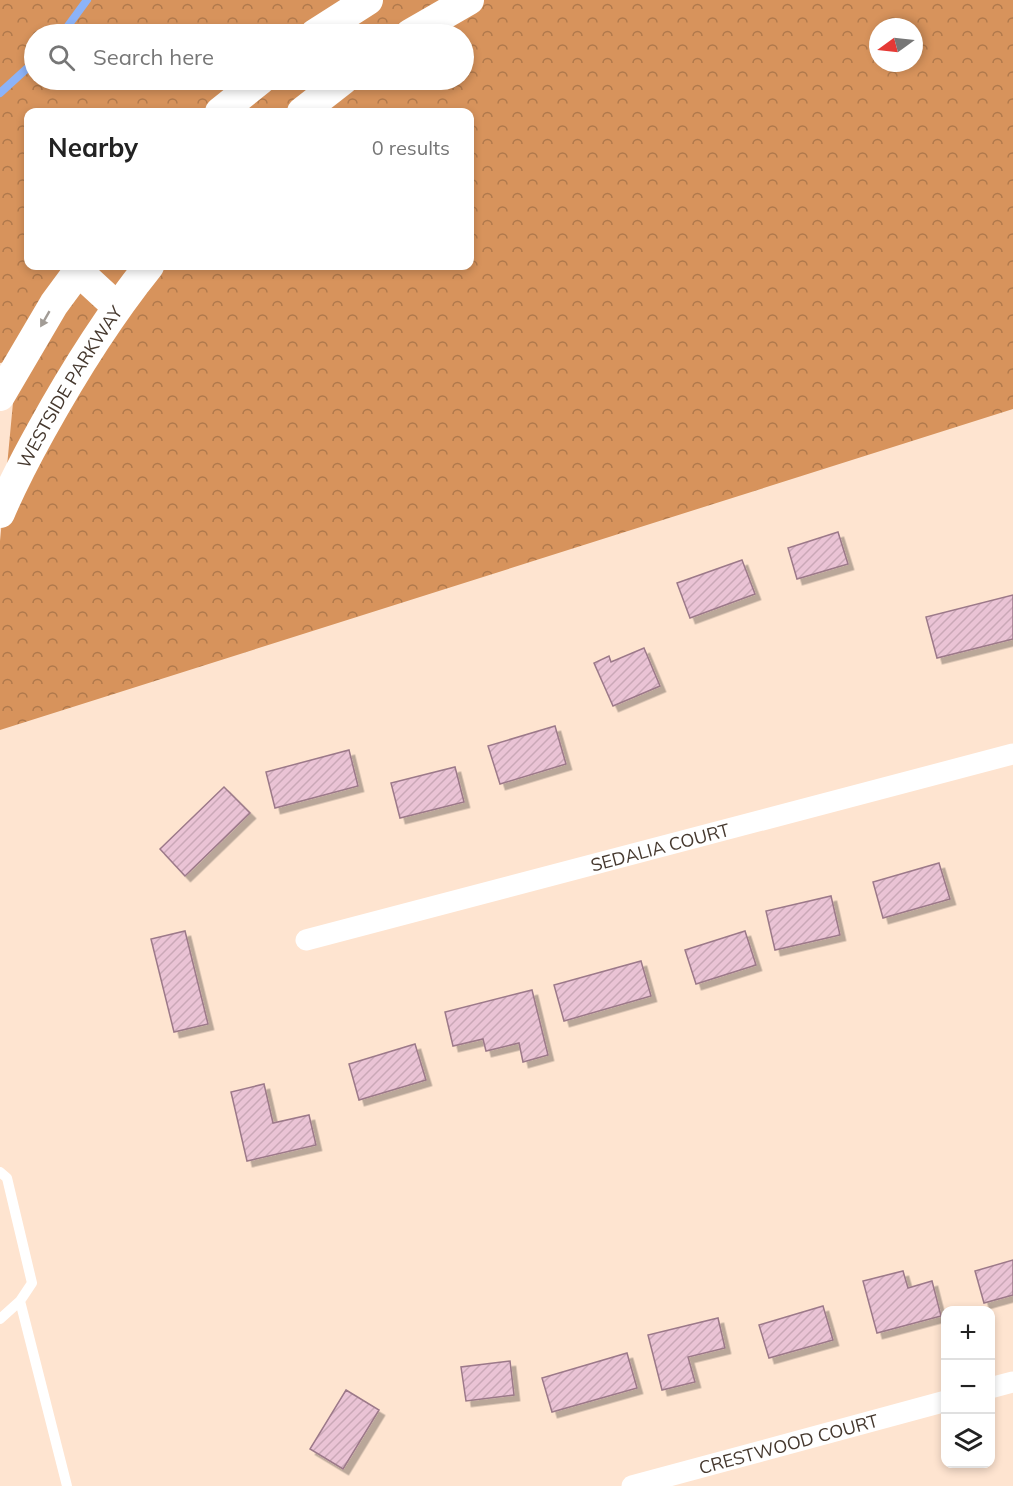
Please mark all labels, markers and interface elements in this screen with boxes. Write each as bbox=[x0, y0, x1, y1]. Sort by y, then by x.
north arrow bbox=[869, 18, 923, 72]
search box bbox=[24, 24, 474, 90]
icon: search bbox=[45, 41, 78, 74]
text: Search here bbox=[93, 43, 214, 71]
text: Nearby bbox=[48, 131, 138, 164]
text: 0 results bbox=[372, 135, 450, 160]
street label: WESTSIDE PARKWAY bbox=[12, 300, 128, 472]
one-way arrow bbox=[40, 311, 50, 328]
street label: SEDALIA COURT bbox=[588, 818, 732, 876]
map controls bbox=[941, 1306, 995, 1468]
button: + bbox=[941, 1306, 995, 1360]
button: − bbox=[941, 1360, 995, 1414]
street label: CRESTWOOD COURT bbox=[696, 1408, 881, 1479]
button: layers bbox=[941, 1414, 995, 1468]

